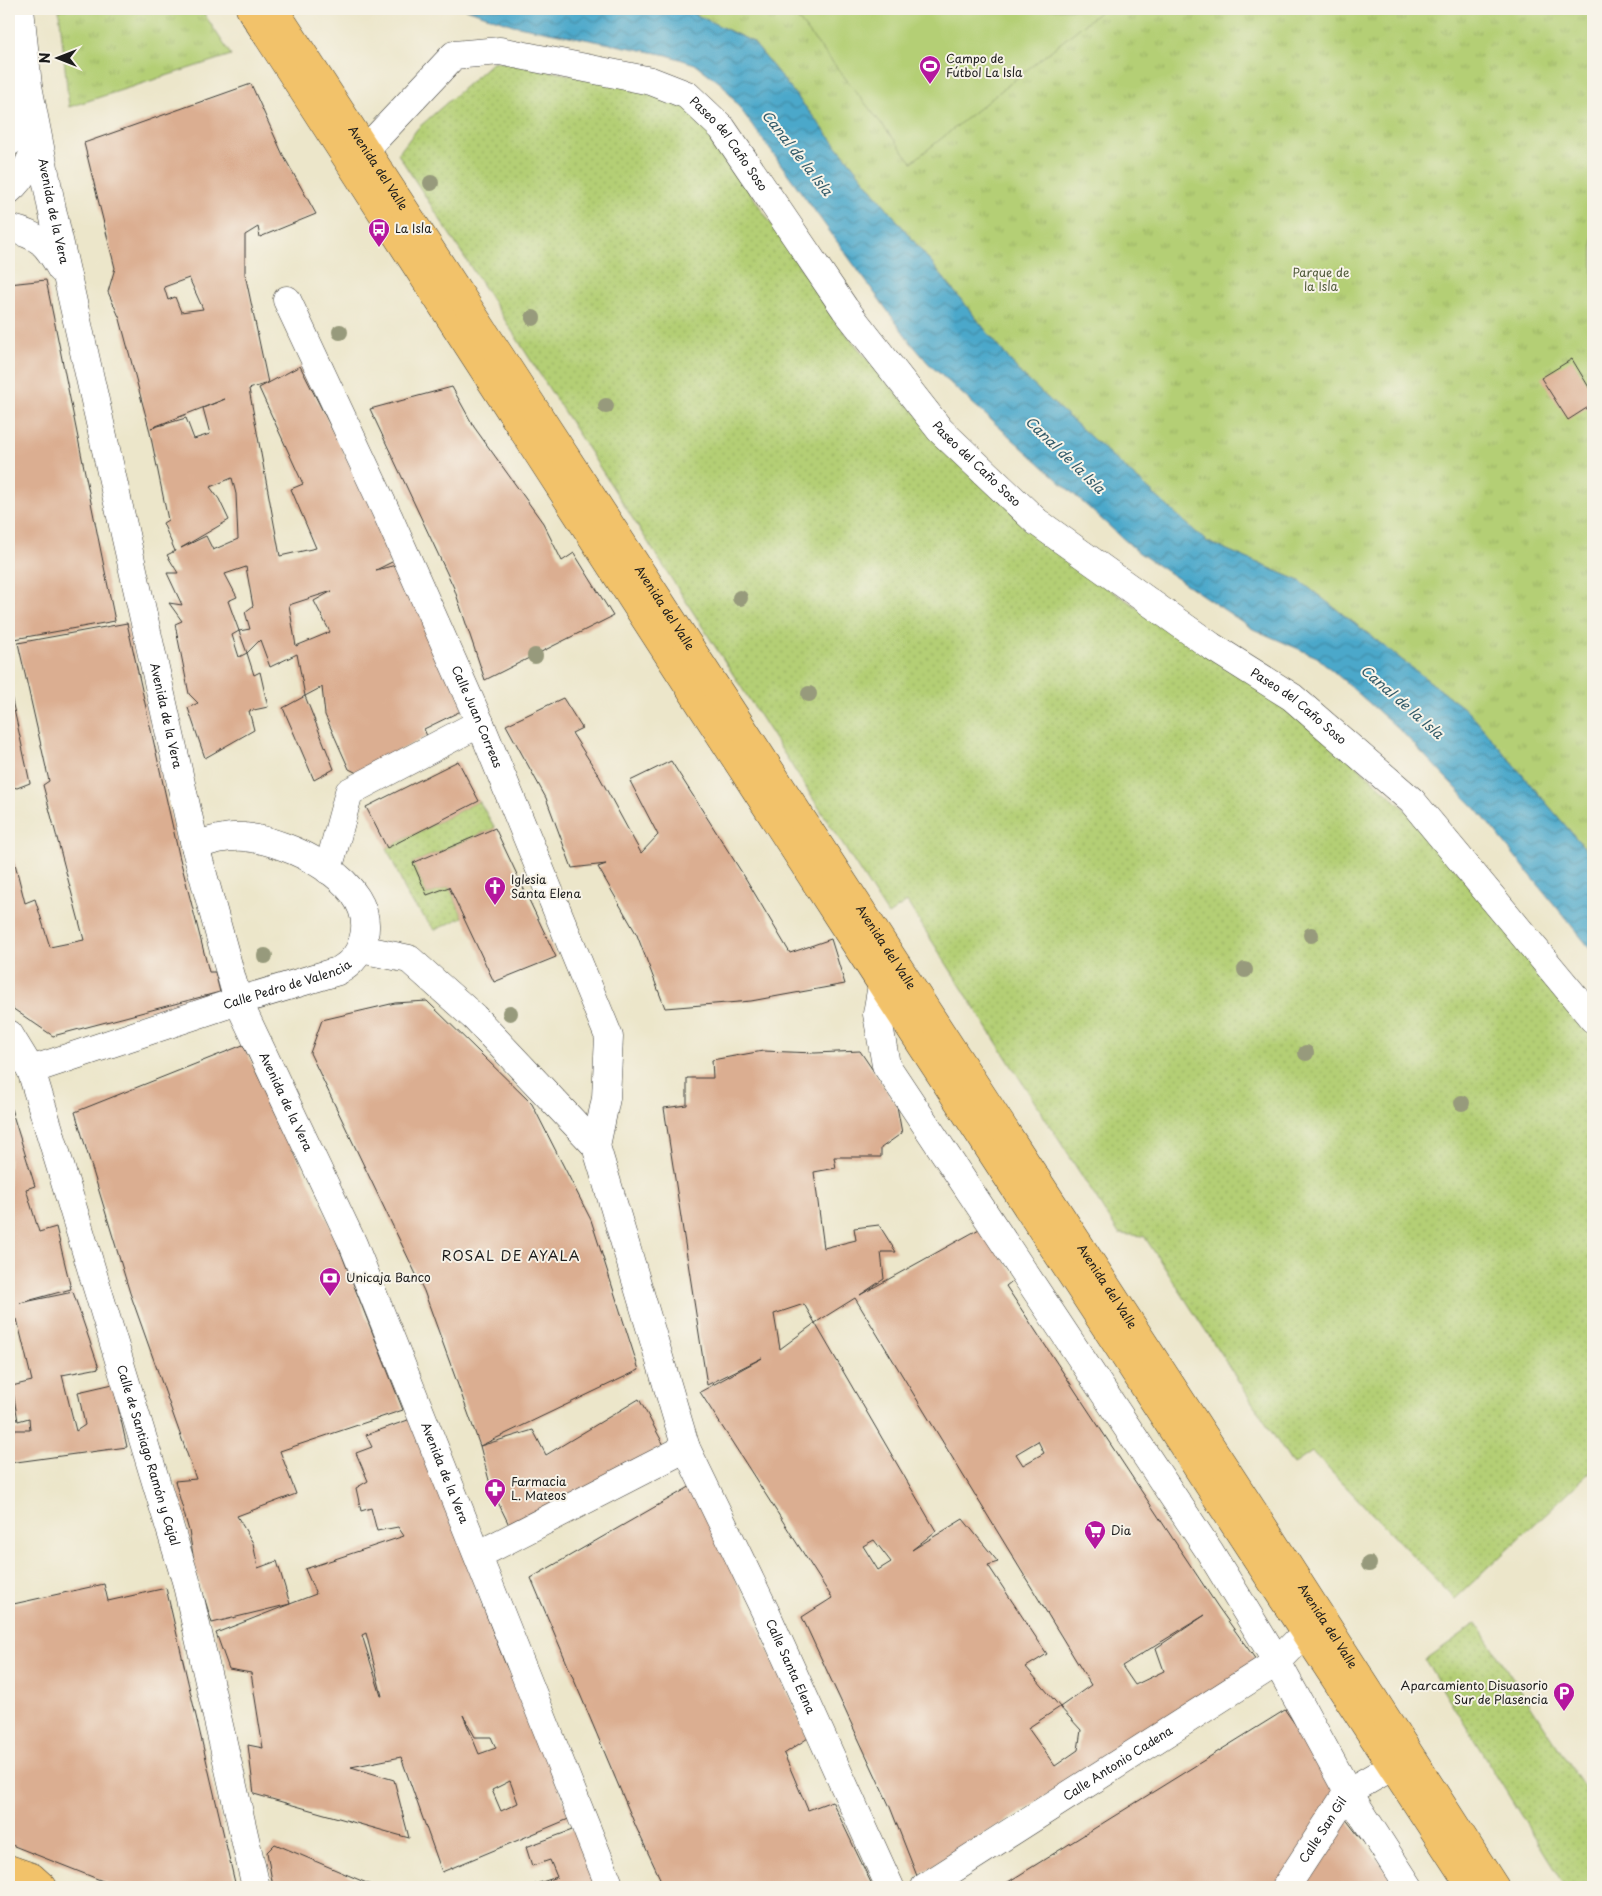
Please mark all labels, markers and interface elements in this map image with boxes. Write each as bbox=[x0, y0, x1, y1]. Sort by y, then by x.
north arrow bbox=[32, 32, 82, 82]
place label: Campo de Fútbol La Isla bbox=[946, 49, 1023, 81]
text: N bbox=[34, 52, 55, 64]
sports icon: Campo de Fútbol La Isla bbox=[918, 54, 942, 85]
street label: Paseo del Caño Soso bbox=[686, 92, 772, 195]
water label: Canal de la Isla bbox=[757, 105, 838, 201]
street label: Avenida del Valle bbox=[344, 122, 413, 214]
street label: Avenida de la Vera bbox=[34, 156, 74, 266]
bus stop icon: La Isla bbox=[367, 217, 391, 248]
place label: La Isla bbox=[395, 219, 432, 237]
park label: Parque de la Isla bbox=[1293, 263, 1350, 295]
water label: Canal de la Isla bbox=[1021, 411, 1111, 499]
street label: Paseo del Caño Soso bbox=[928, 417, 1026, 510]
street label: Avenida del Valle bbox=[631, 562, 700, 654]
water label: Canal de la Isla bbox=[1356, 660, 1449, 744]
street label: Avenida de la Vera bbox=[146, 661, 187, 770]
street label: Calle Juan Correas bbox=[448, 662, 508, 771]
street label: Paseo del Caño Soso bbox=[1247, 663, 1351, 748]
place label: Iglesia Santa Elena bbox=[511, 870, 581, 902]
church icon: Iglesia Santa Elena bbox=[483, 875, 507, 906]
street label: Avenida del Valle bbox=[852, 901, 921, 993]
street label: Calle Pedro de Valencia bbox=[221, 955, 355, 1013]
street label: Avenida de la Vera bbox=[255, 1049, 318, 1154]
street label: Avenida del Valle bbox=[1073, 1240, 1142, 1332]
district label: ROSAL DE AYALA bbox=[442, 1245, 580, 1266]
bank icon: Unicaja Banco bbox=[318, 1266, 342, 1297]
place label: Unicaja Banco bbox=[346, 1268, 431, 1286]
street label: Calle de Santiago Ramón y Cajal bbox=[113, 1363, 185, 1548]
street label: Avenida de la Vera bbox=[417, 1419, 474, 1526]
place label: Farmacia L. Mateos bbox=[511, 1472, 567, 1504]
pharmacy icon: Farmacia L. Mateos bbox=[483, 1477, 507, 1508]
supermarket icon: Dia bbox=[1083, 1519, 1107, 1550]
place label: Dia bbox=[1111, 1521, 1132, 1539]
street label: Avenida del Valle bbox=[1294, 1580, 1362, 1672]
street label: Calle Santa Elena bbox=[762, 1616, 821, 1717]
place label: Aparcamiento Disuasorio Sur de Plasencia bbox=[1401, 1676, 1549, 1708]
parking icon: Aparcamiento Disuasorio Sur de Plasencia bbox=[1552, 1681, 1576, 1712]
street label: Calle Antonio Cadena bbox=[1059, 1721, 1176, 1805]
street label: Calle San Gil bbox=[1294, 1793, 1351, 1866]

